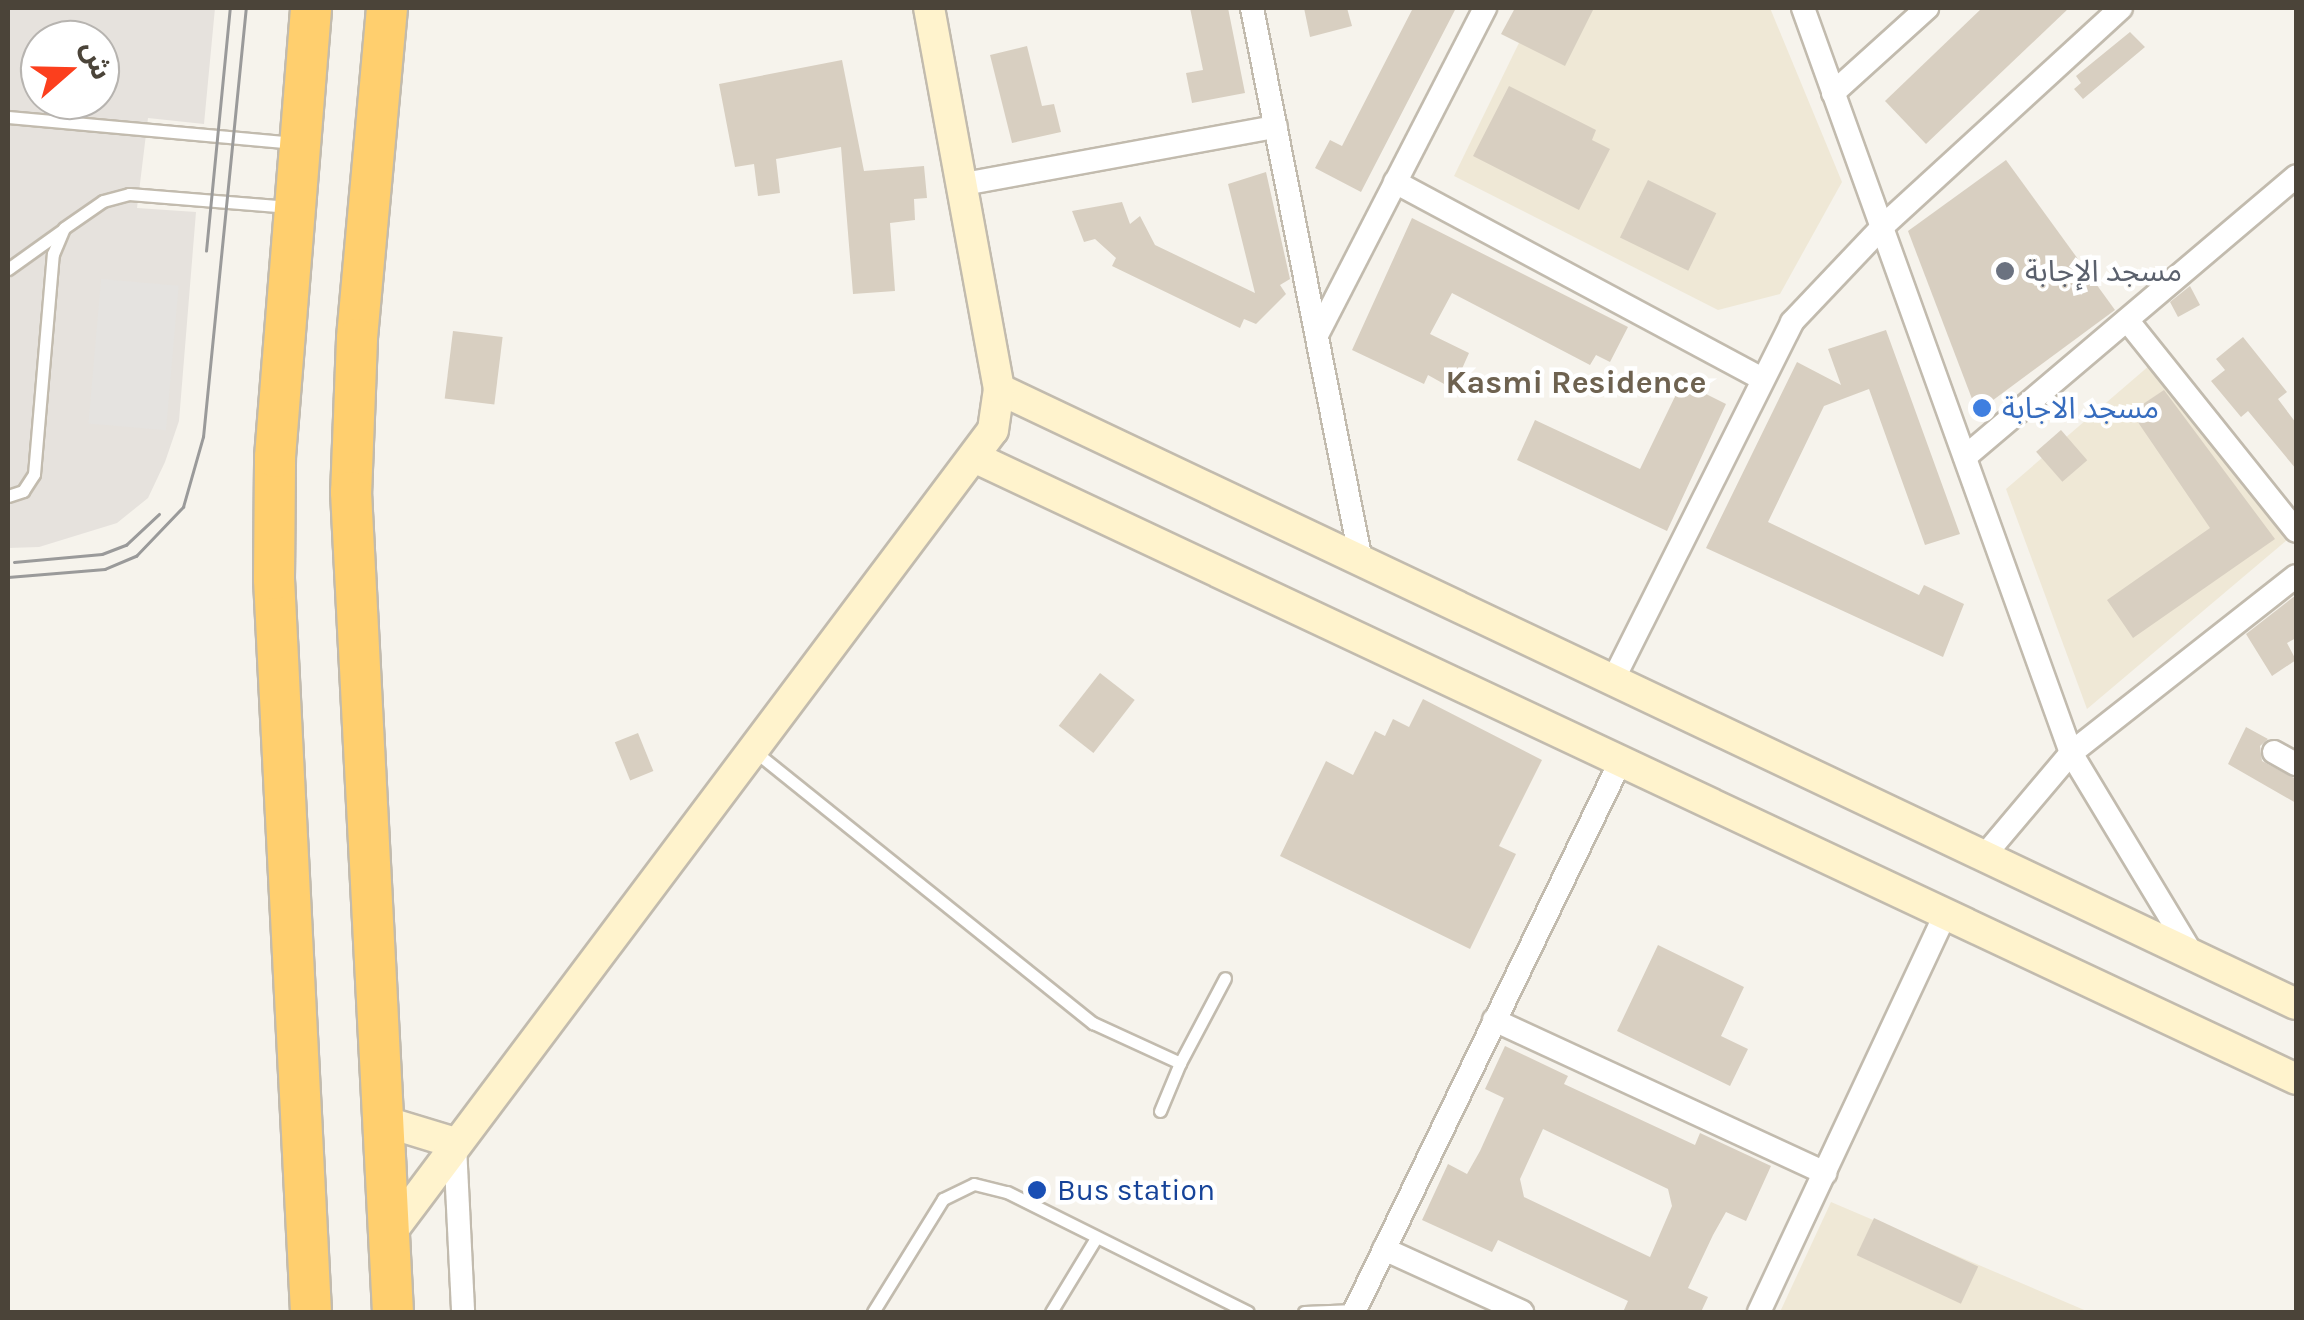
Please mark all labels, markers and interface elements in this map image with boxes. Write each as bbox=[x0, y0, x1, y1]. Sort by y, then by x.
north arrow bbox=[20, 20, 120, 120]
text: ش bbox=[75, 37, 119, 84]
place label: مسجد الإجابة bbox=[2025, 253, 2182, 289]
marker: مسجد الإجابة bbox=[1994, 260, 2016, 282]
district label: Kasmi Residence bbox=[1446, 364, 1706, 402]
place label: مسجد الاجابة bbox=[2002, 390, 2159, 426]
marker: مسجد الاجابة bbox=[1971, 397, 1993, 419]
place label: Bus station bbox=[1057, 1172, 1215, 1208]
marker: Bus station bbox=[1026, 1179, 1048, 1201]

